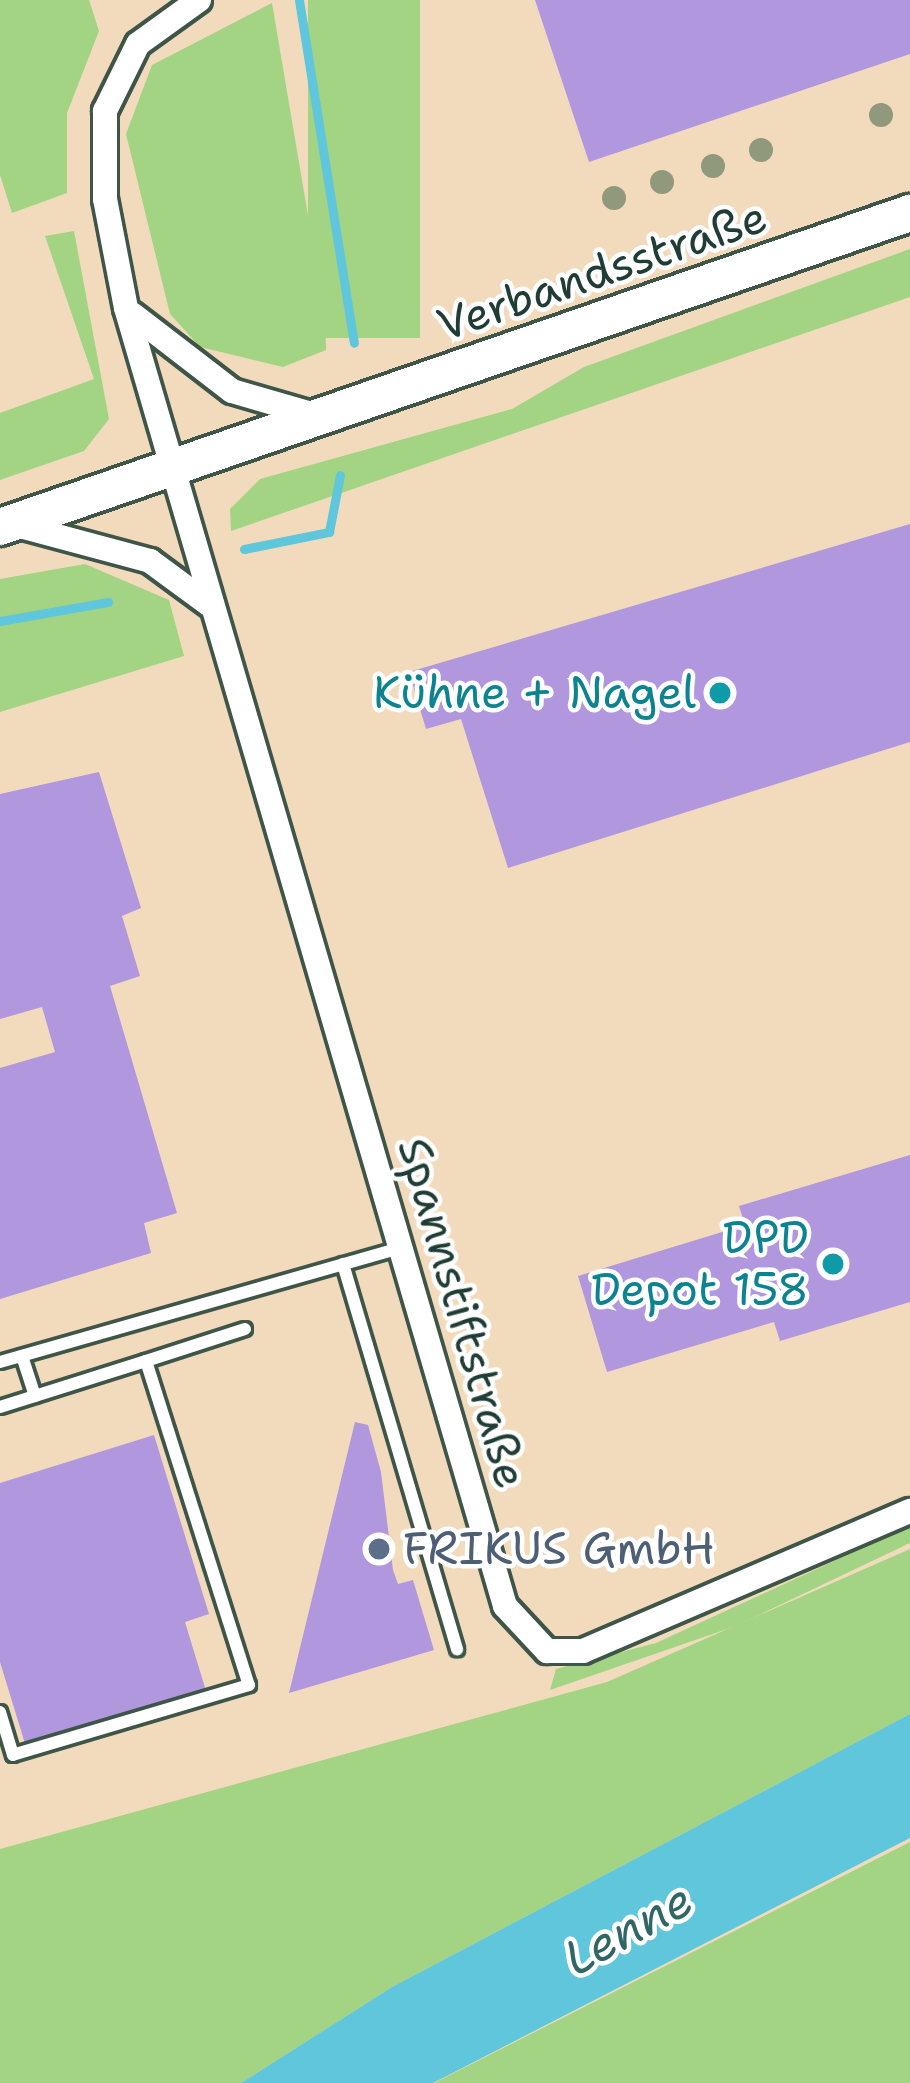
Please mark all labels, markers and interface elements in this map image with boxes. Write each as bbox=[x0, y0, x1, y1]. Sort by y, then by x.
street label: Verbandsstraße bbox=[430, 189, 774, 353]
place label: Kühne + Nagel bbox=[373, 666, 696, 720]
marker: Kühne + Nagel bbox=[707, 680, 733, 706]
street label: Spannstiftstraße bbox=[386, 1132, 538, 1494]
place label: DPD Depot 158 bbox=[591, 1211, 809, 1317]
marker: DPD Depot 158 bbox=[820, 1251, 846, 1277]
place label: FRIKUS GmbH bbox=[403, 1522, 715, 1576]
marker: FRIKUS GmbH bbox=[366, 1536, 392, 1562]
water label: Lenne bbox=[554, 1870, 702, 1988]

